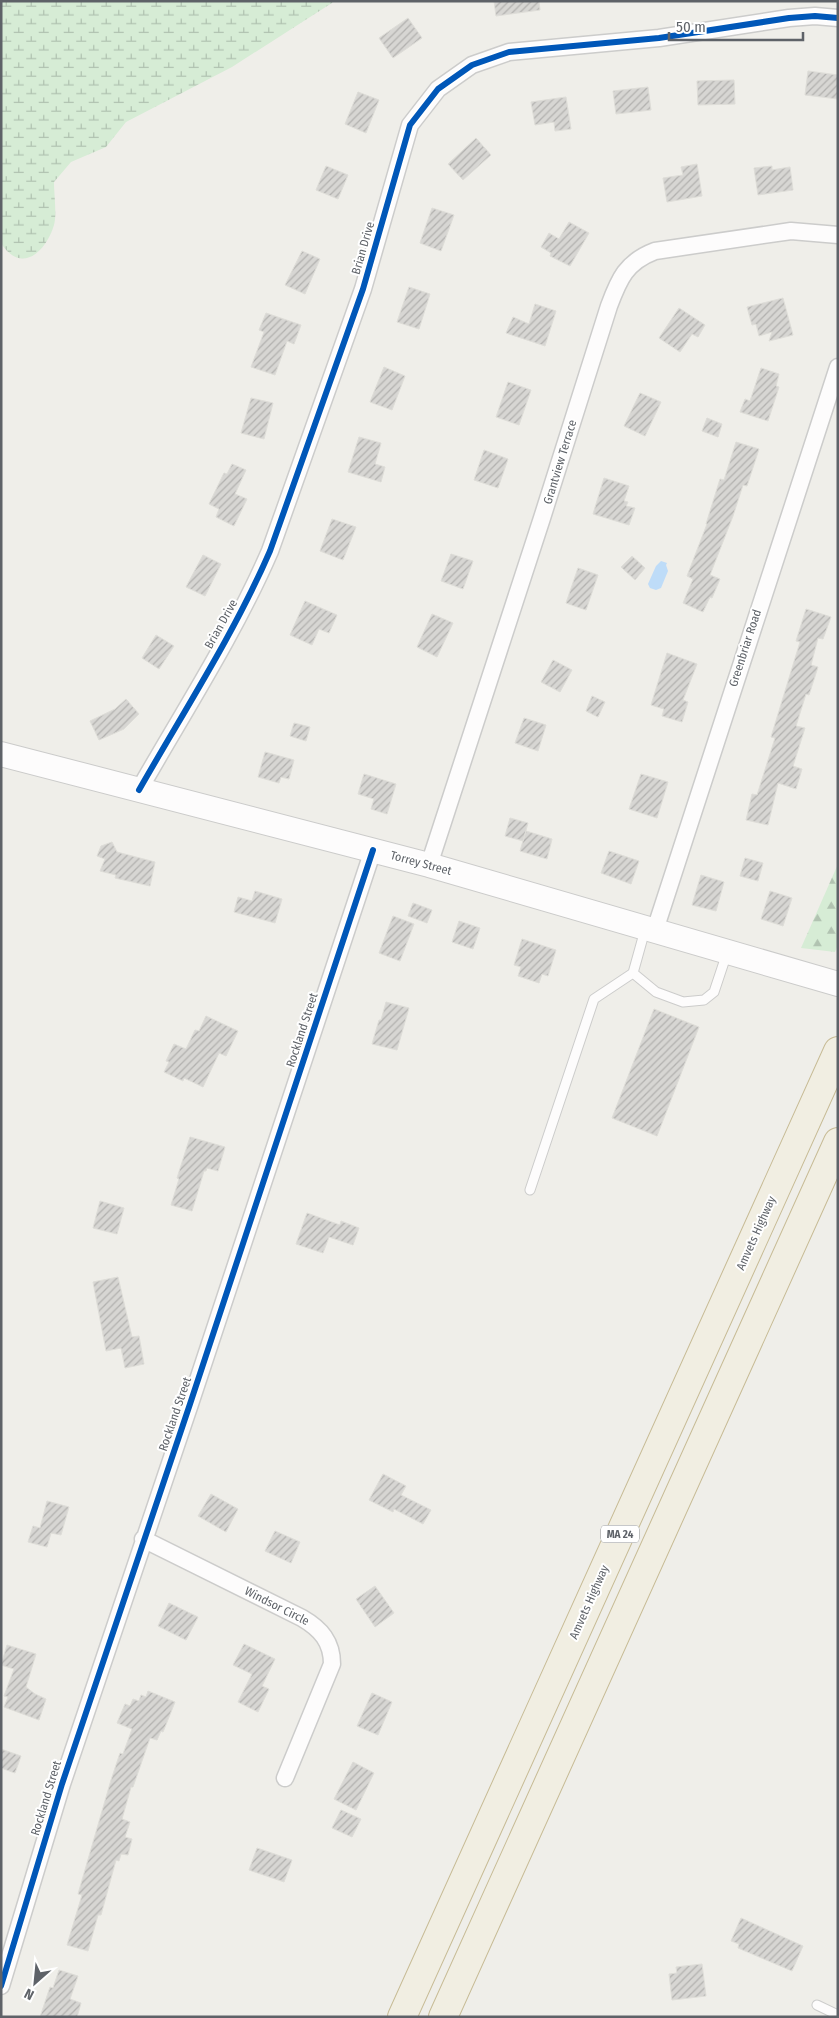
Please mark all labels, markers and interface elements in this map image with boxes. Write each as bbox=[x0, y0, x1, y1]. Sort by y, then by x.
scale bar bbox=[669, 10, 803, 42]
text: 50 m bbox=[676, 18, 706, 36]
street label: Brian Drive bbox=[349, 220, 377, 276]
street label: Grantview Terrace bbox=[541, 418, 579, 506]
street label: Brian Drive bbox=[202, 597, 240, 651]
street label: Greenbriar Road bbox=[726, 608, 764, 688]
street label: Torrey Street bbox=[389, 848, 453, 878]
street label: Rockland Street bbox=[283, 991, 321, 1069]
street label: Amvets Highway bbox=[733, 1193, 779, 1272]
street label: Rockland Street bbox=[156, 1375, 194, 1453]
road number: MA 24 bbox=[601, 1526, 639, 1542]
street label: Amvets Highway bbox=[566, 1562, 612, 1641]
street label: Windsor Circle bbox=[242, 1584, 312, 1628]
street label: Rockland Street bbox=[28, 1759, 64, 1837]
north arrow bbox=[10, 1958, 60, 2008]
text: N bbox=[22, 1985, 37, 2004]

